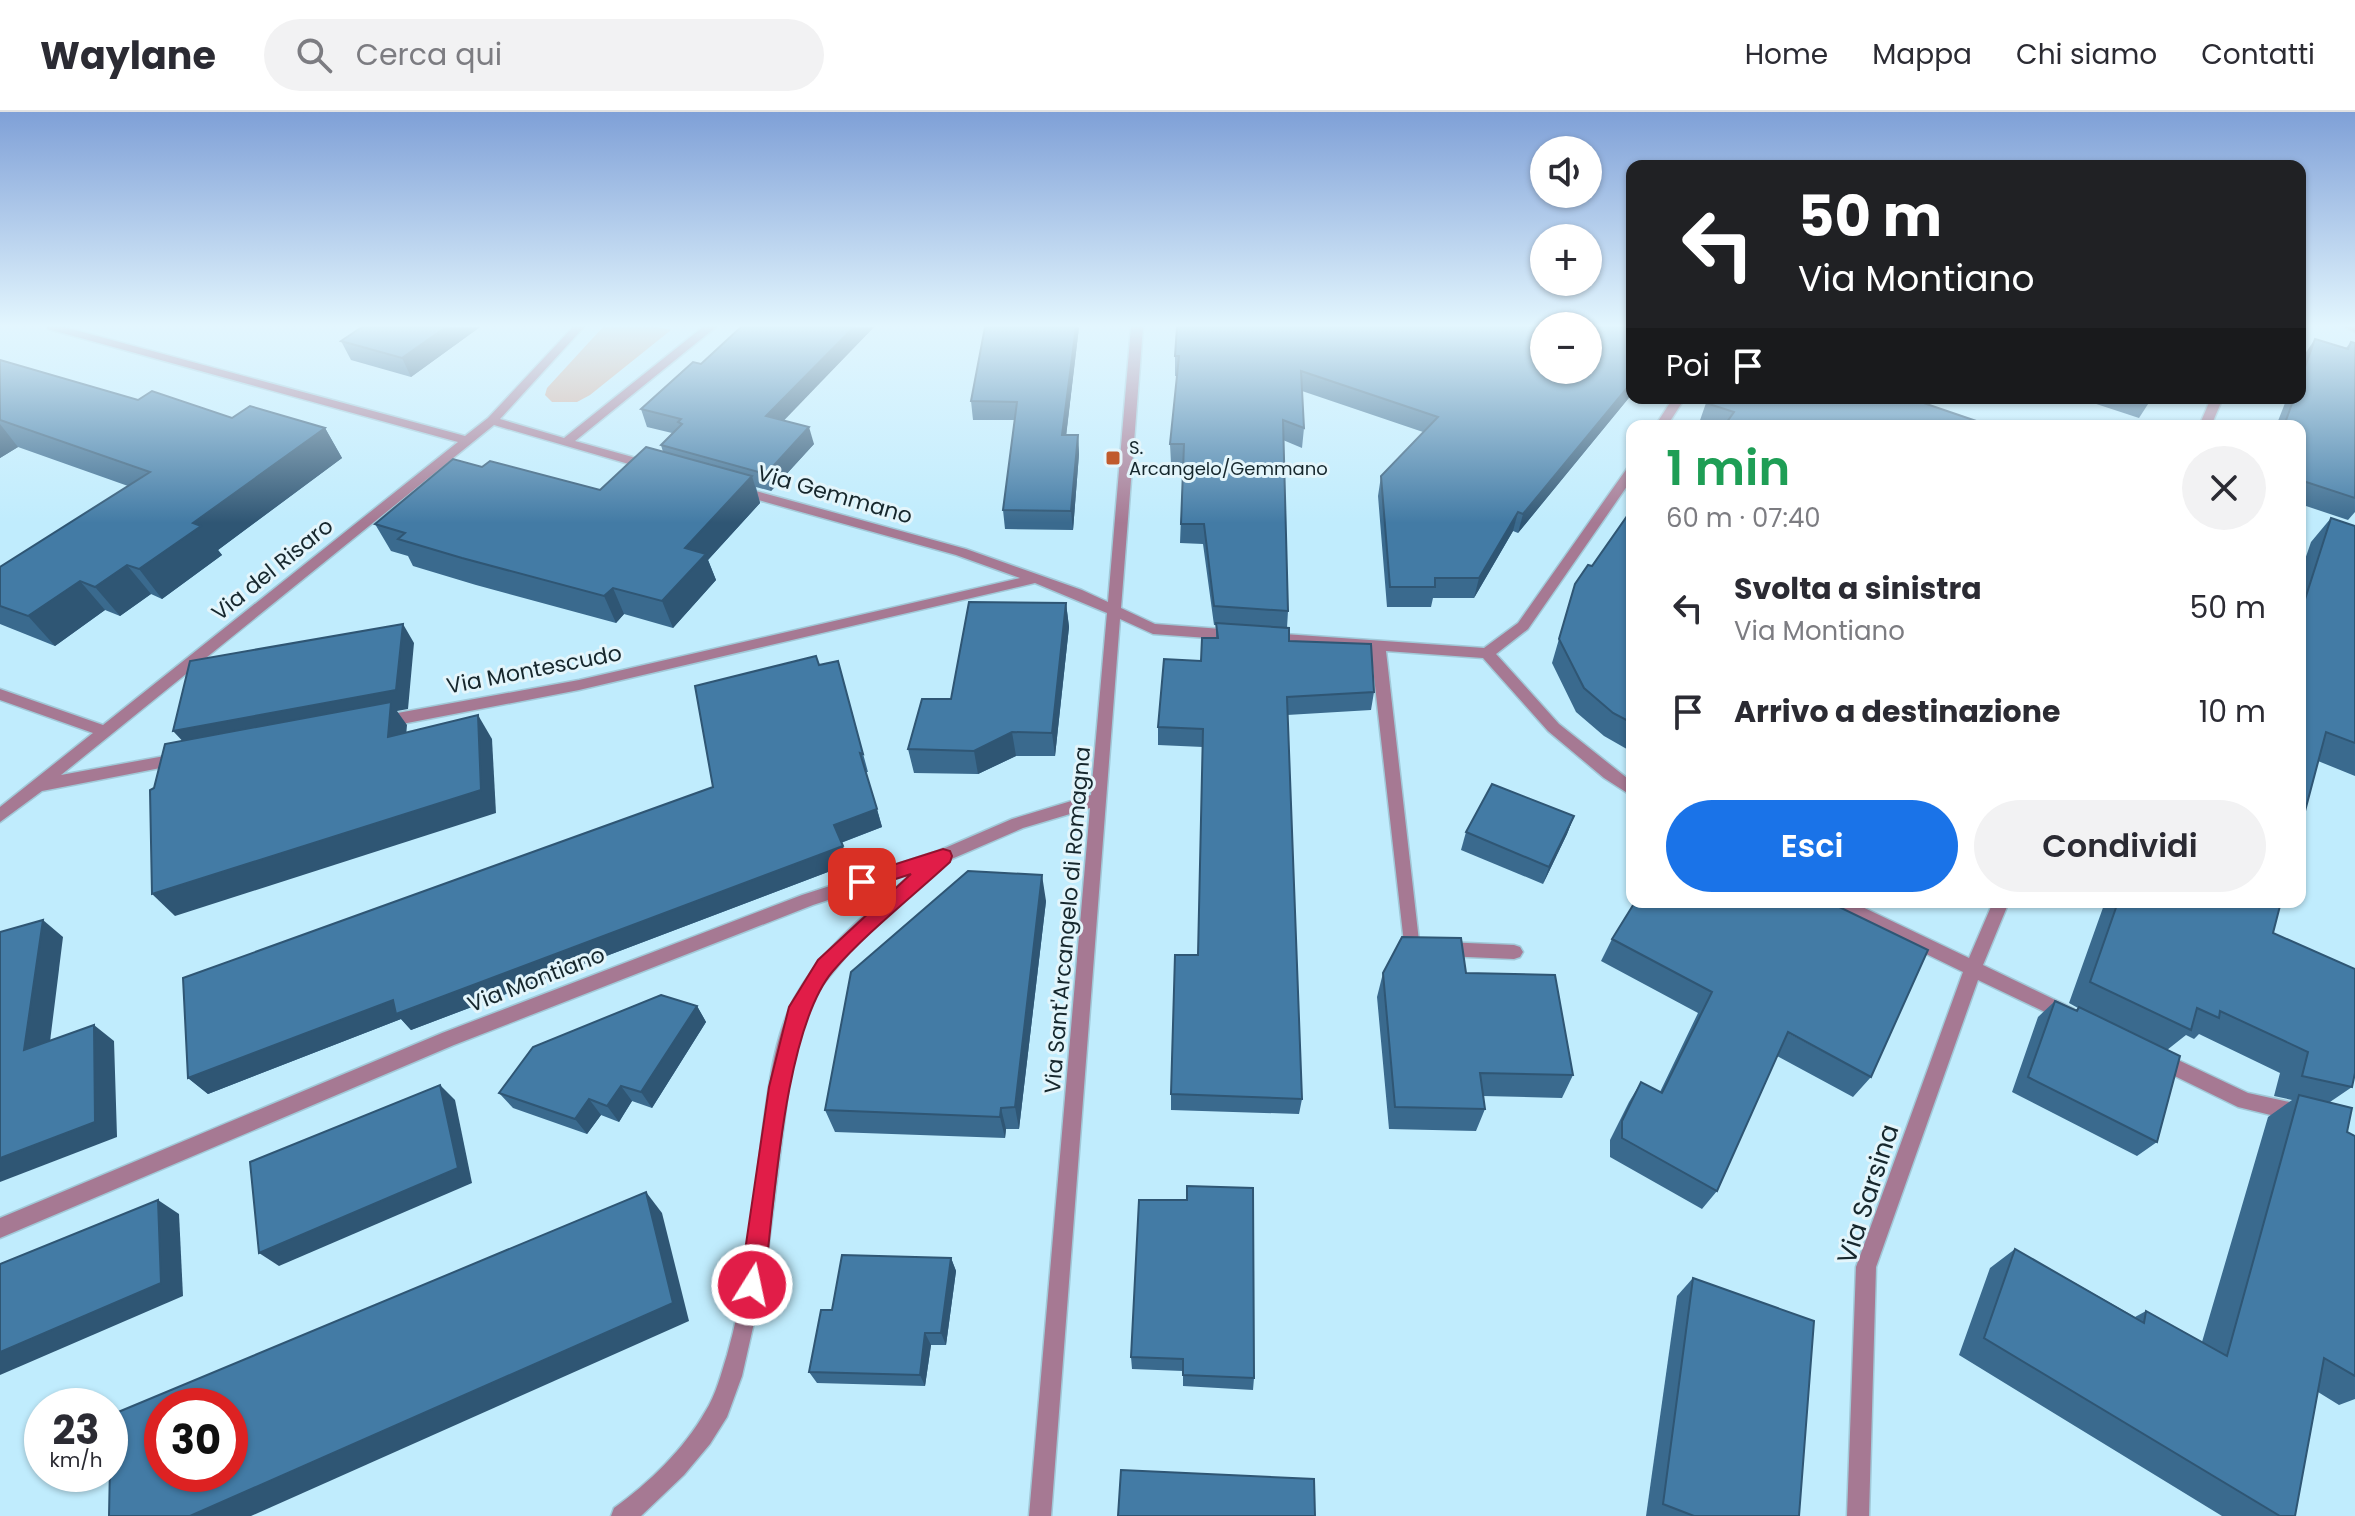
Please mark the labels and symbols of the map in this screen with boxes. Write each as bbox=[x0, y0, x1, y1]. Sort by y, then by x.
place label: S. Arcangelo/Gemmano bbox=[1129, 435, 1328, 481]
marker: S. Arcangelo/Gemmano bbox=[1104, 449, 1122, 467]
street label: Via Gemmano bbox=[754, 458, 916, 531]
street label: Via del Risaro bbox=[205, 511, 340, 628]
street label: Via Montescudo bbox=[444, 637, 624, 702]
street label: Via Sant'Arcangelo di Romagna bbox=[1037, 745, 1098, 1095]
pin bbox=[828, 848, 896, 916]
street label: Via Montiano bbox=[463, 939, 609, 1020]
street label: Via Sarsina bbox=[1828, 1119, 1908, 1269]
position arrow bbox=[710, 1243, 794, 1327]
speed limit sign: 30 bbox=[144, 1388, 248, 1492]

